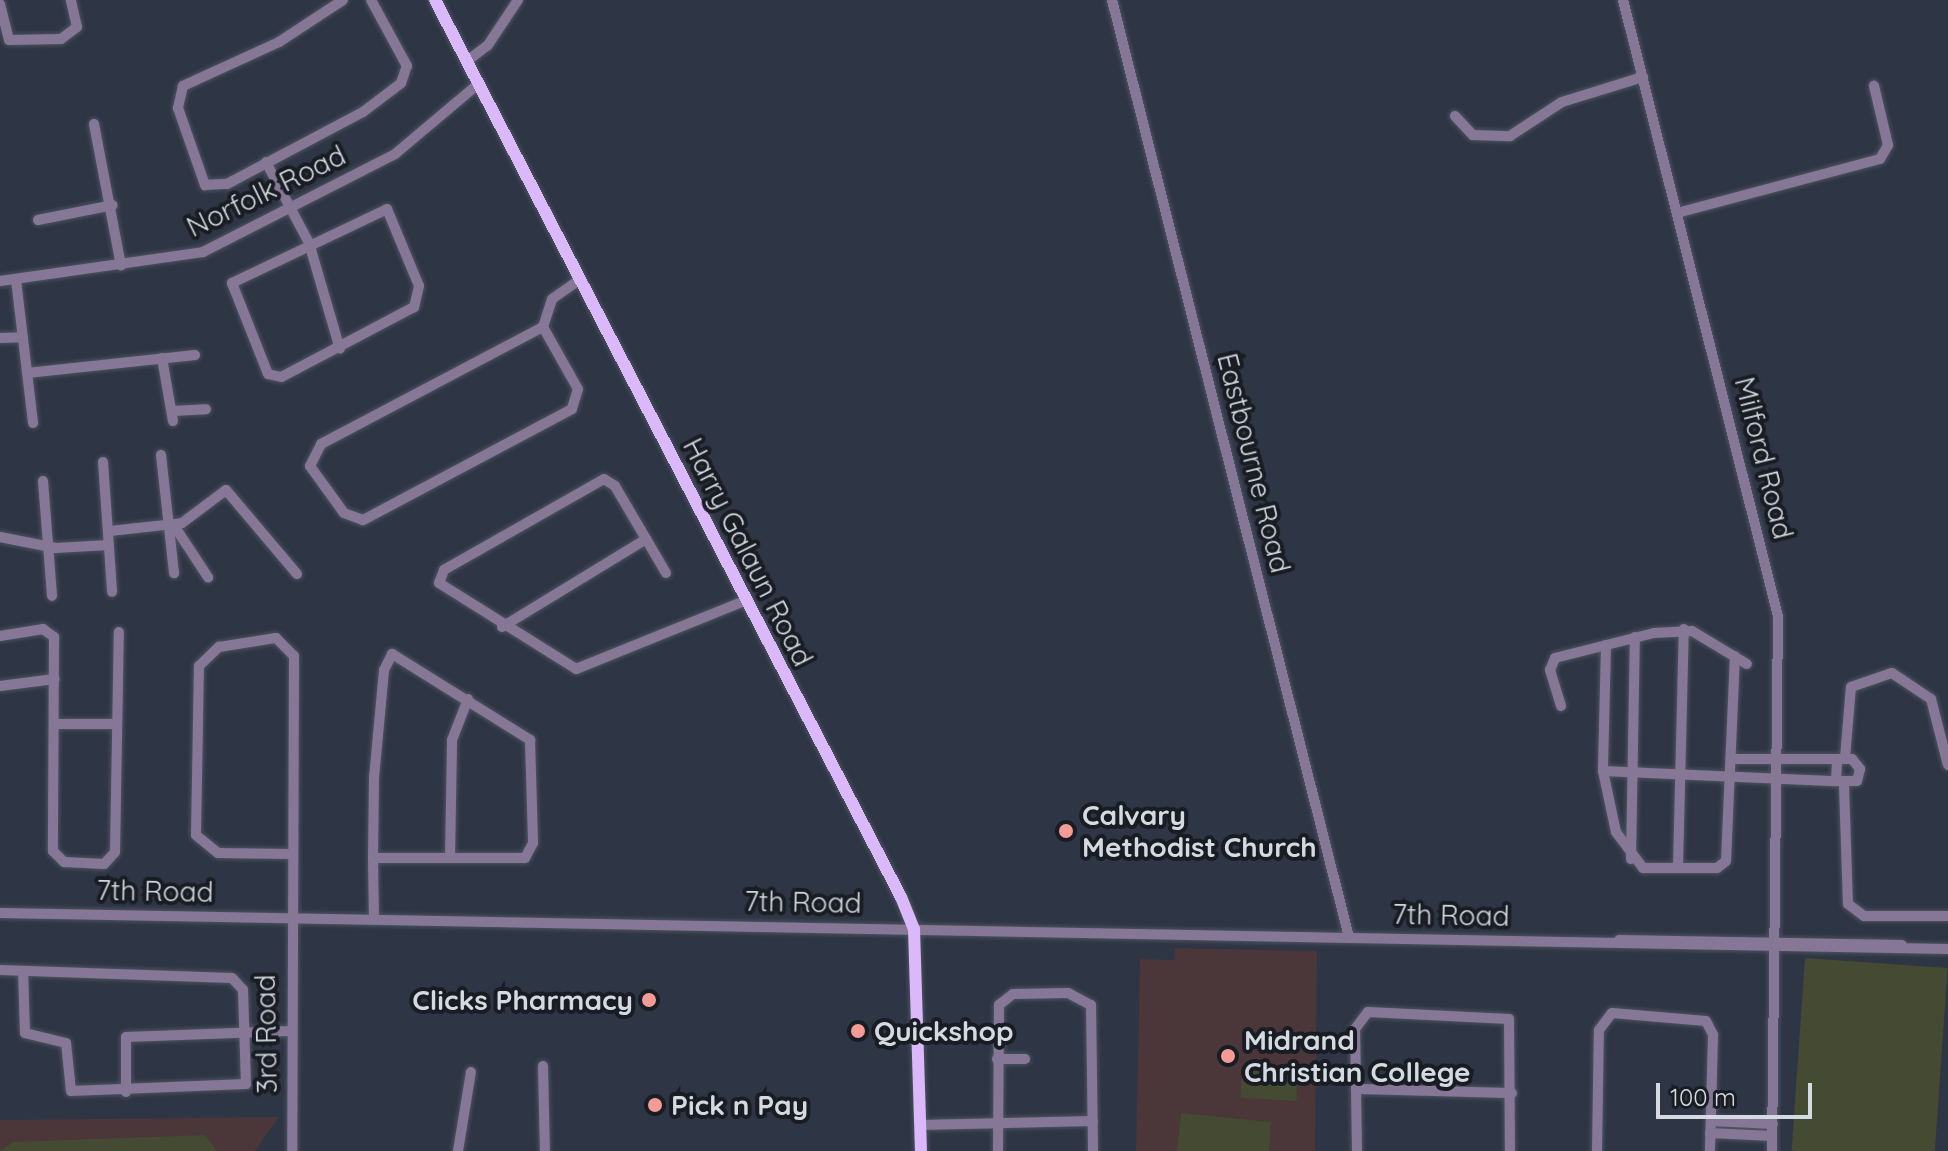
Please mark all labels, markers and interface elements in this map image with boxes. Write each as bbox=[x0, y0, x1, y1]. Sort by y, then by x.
street label: Norfolk Road bbox=[181, 138, 351, 244]
street label: Eastbourne Road bbox=[1210, 350, 1298, 576]
street label: Milford Road bbox=[1728, 374, 1800, 542]
street label: Harry Galaun Road bbox=[676, 432, 820, 672]
place label: Calvary Methodist Church bbox=[1082, 798, 1317, 864]
marker: Calvary Methodist Church bbox=[1057, 822, 1075, 840]
street label: 7th Road bbox=[96, 873, 214, 909]
street label: 7th Road bbox=[744, 884, 862, 920]
street label: 7th Road bbox=[1392, 897, 1510, 933]
street label: 3rd Road bbox=[248, 974, 284, 1094]
place label: Clicks Pharmacy bbox=[412, 983, 633, 1017]
marker: Clicks Pharmacy bbox=[640, 991, 658, 1009]
place label: Quickshop bbox=[874, 1014, 1013, 1048]
marker: Quickshop bbox=[849, 1022, 867, 1040]
place label: Midrand Christian College bbox=[1244, 1023, 1470, 1089]
marker: Midrand Christian College bbox=[1219, 1047, 1237, 1065]
scale bar bbox=[1660, 1067, 1816, 1117]
text: 100 m bbox=[1670, 1082, 1736, 1112]
place label: Pick n Pay bbox=[671, 1088, 808, 1122]
marker: Pick n Pay bbox=[646, 1096, 664, 1114]

